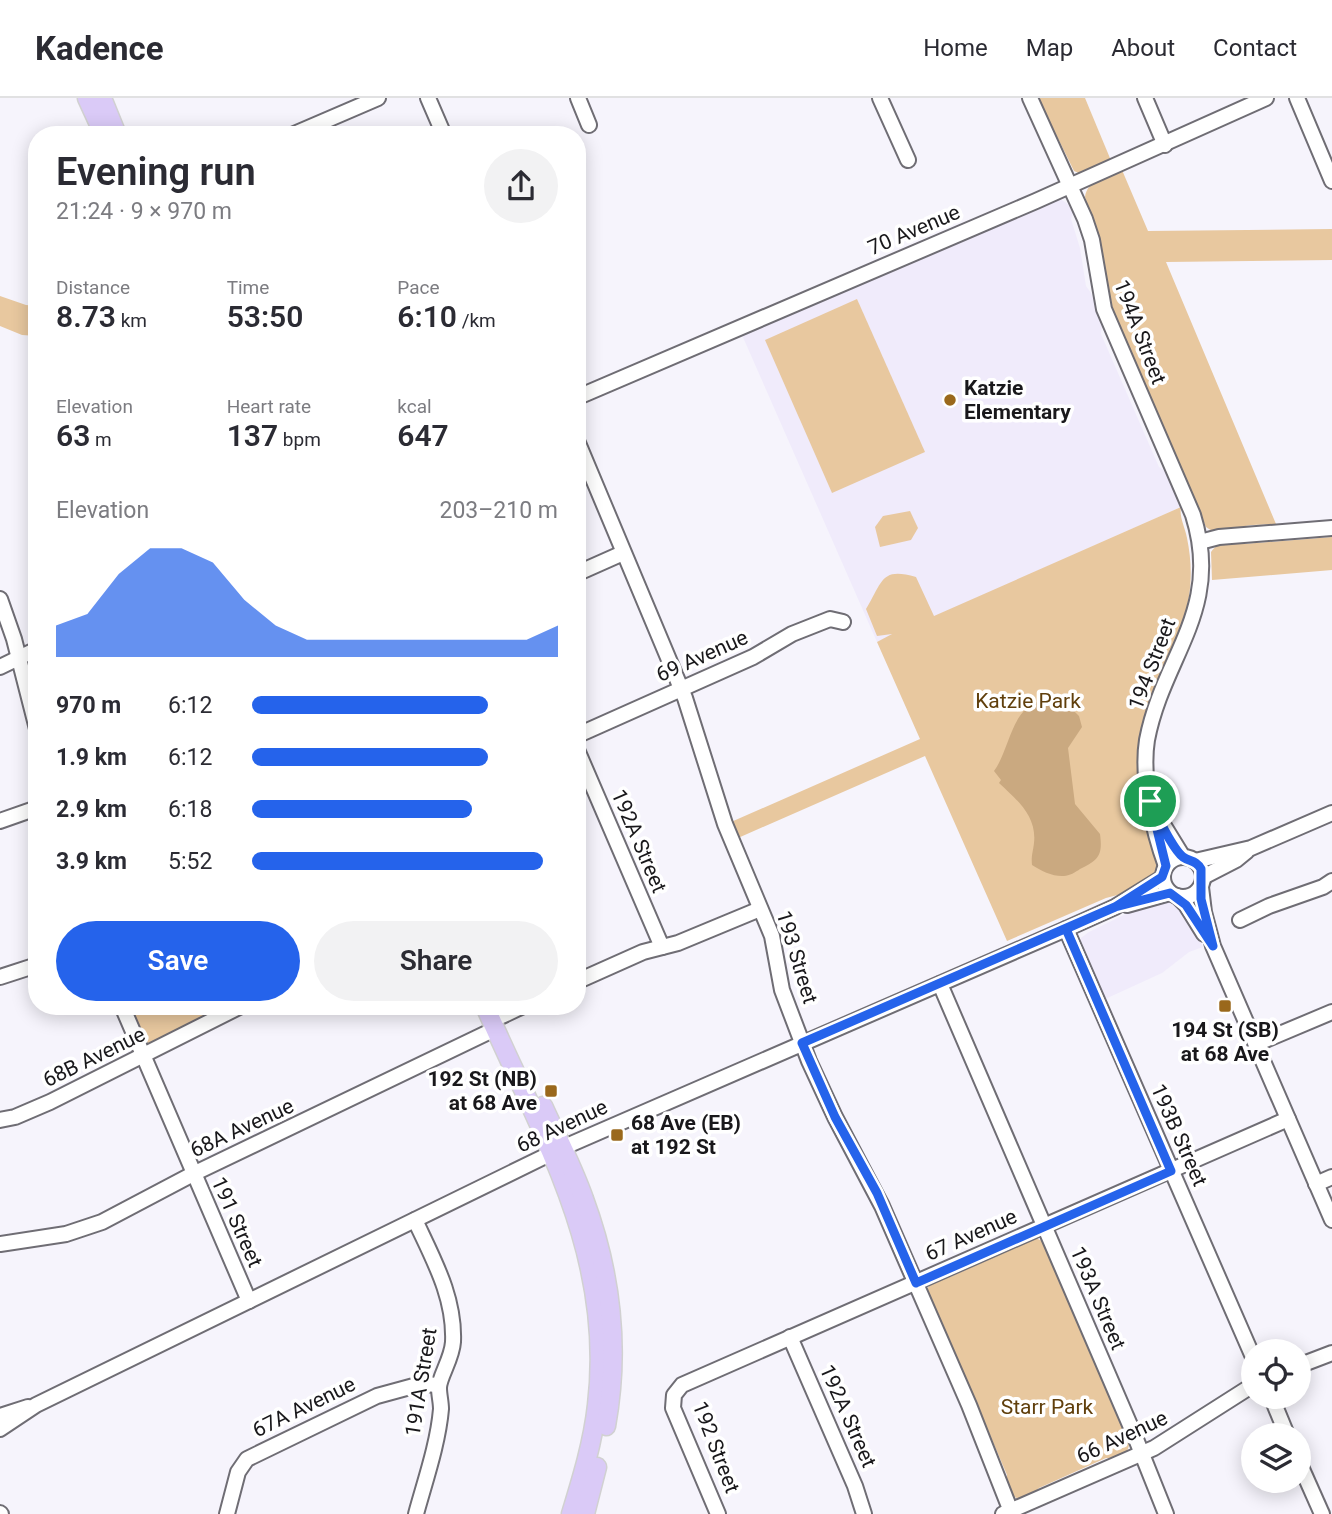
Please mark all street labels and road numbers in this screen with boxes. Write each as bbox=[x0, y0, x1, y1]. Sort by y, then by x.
street label: 70 Avenue bbox=[864, 200, 964, 260]
street label: 194A Street bbox=[1109, 276, 1171, 388]
street label: 194 Street bbox=[1124, 615, 1180, 713]
street label: 69 Avenue bbox=[653, 625, 751, 687]
street label: 192A Street bbox=[607, 786, 672, 896]
street label: 193 Street bbox=[771, 908, 823, 1007]
street label: 68B Avenue bbox=[39, 1022, 149, 1092]
street label: 193B Street bbox=[1146, 1080, 1212, 1190]
street label: 68A Avenue bbox=[187, 1094, 297, 1162]
street label: 68 Avenue bbox=[513, 1095, 611, 1157]
street label: 191 Street bbox=[207, 1173, 268, 1271]
street label: 67 Avenue bbox=[922, 1204, 1020, 1266]
street label: 193A Street bbox=[1066, 1243, 1131, 1353]
street label: 191A Street bbox=[401, 1326, 441, 1438]
street label: 192A Street bbox=[815, 1361, 881, 1471]
street label: 67A Avenue bbox=[249, 1372, 359, 1442]
street label: 192 Street bbox=[688, 1398, 744, 1496]
street label: 66 Avenue bbox=[1073, 1406, 1171, 1468]

